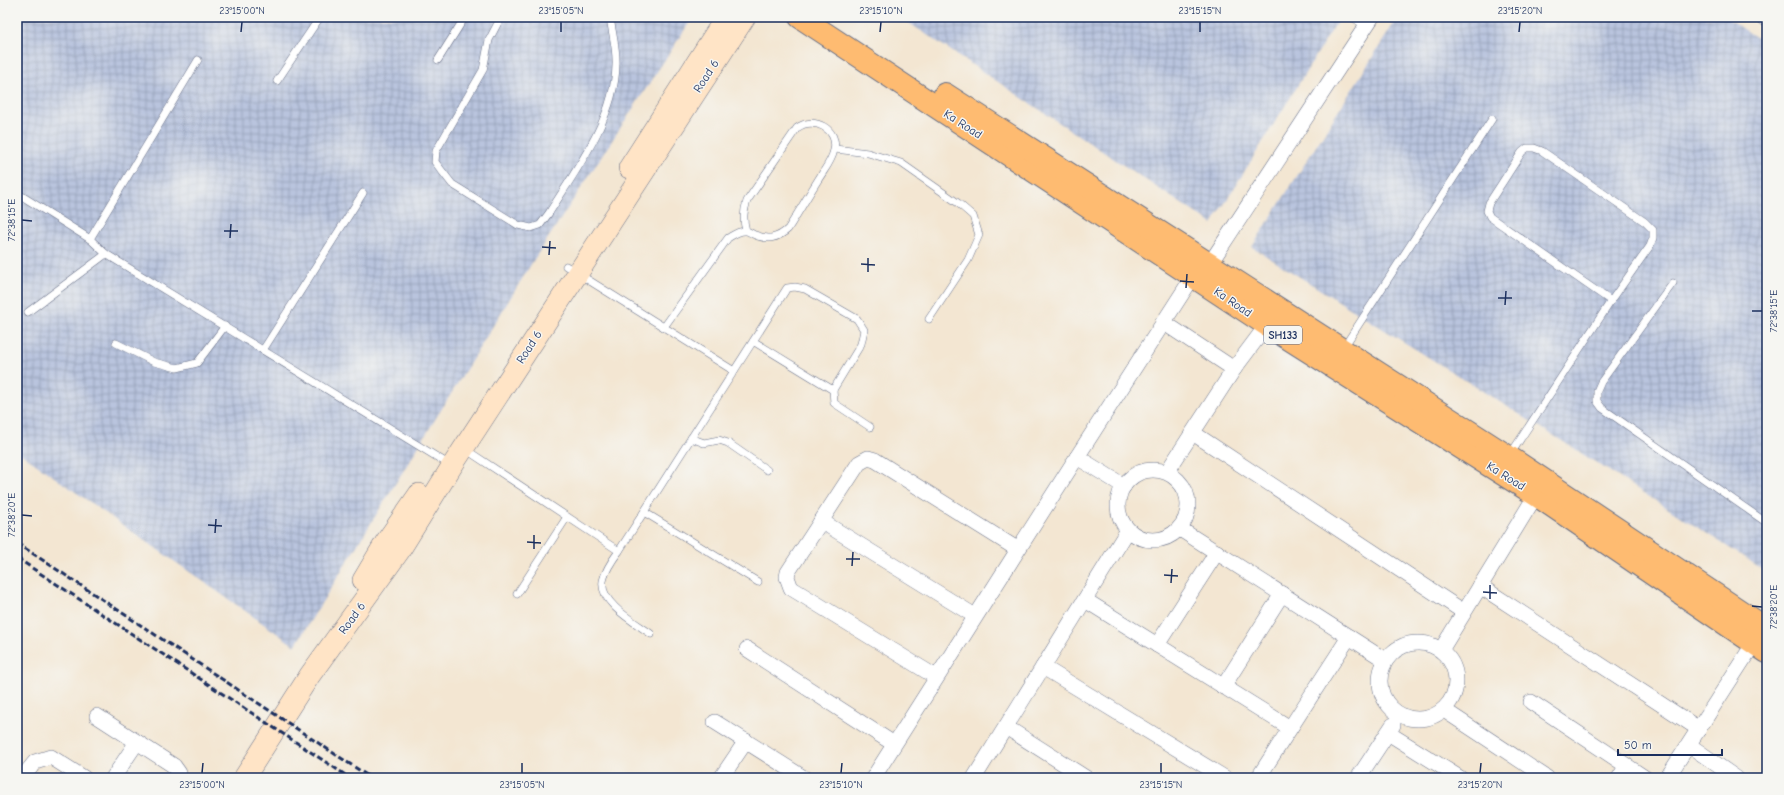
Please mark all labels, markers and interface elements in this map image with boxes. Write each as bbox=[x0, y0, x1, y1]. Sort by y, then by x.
text: 23°15'00"N bbox=[219, 5, 265, 17]
text: 23°15'05"N bbox=[539, 5, 583, 17]
text: 23°15'10"N bbox=[859, 5, 903, 17]
text: 23°15'15"N bbox=[1179, 5, 1221, 17]
text: 23°15'20"N bbox=[1498, 5, 1542, 17]
street label: Road 6 bbox=[690, 57, 722, 95]
street label: Ka Road bbox=[941, 106, 985, 142]
text: 72°38'15"E bbox=[6, 199, 18, 241]
street label: Ka Road bbox=[1211, 284, 1255, 320]
text: 72°38'15"E bbox=[1768, 290, 1780, 332]
road number: SH133 bbox=[1264, 326, 1302, 344]
street label: Road 6 bbox=[513, 328, 545, 366]
street label: Ka Road bbox=[1484, 459, 1528, 493]
text: 72°38'20"E bbox=[6, 493, 18, 537]
text: 72°38'20"E bbox=[1768, 585, 1780, 629]
street label: Road 6 bbox=[336, 599, 368, 637]
scale bar bbox=[1618, 731, 1722, 757]
text: 50 m bbox=[1624, 738, 1652, 752]
text: 23°15'00"N bbox=[179, 779, 225, 791]
text: 23°15'05"N bbox=[500, 779, 544, 791]
text: 23°15'10"N bbox=[819, 779, 863, 791]
text: 23°15'15"N bbox=[1140, 779, 1182, 791]
text: 23°15'20"N bbox=[1458, 779, 1502, 791]

